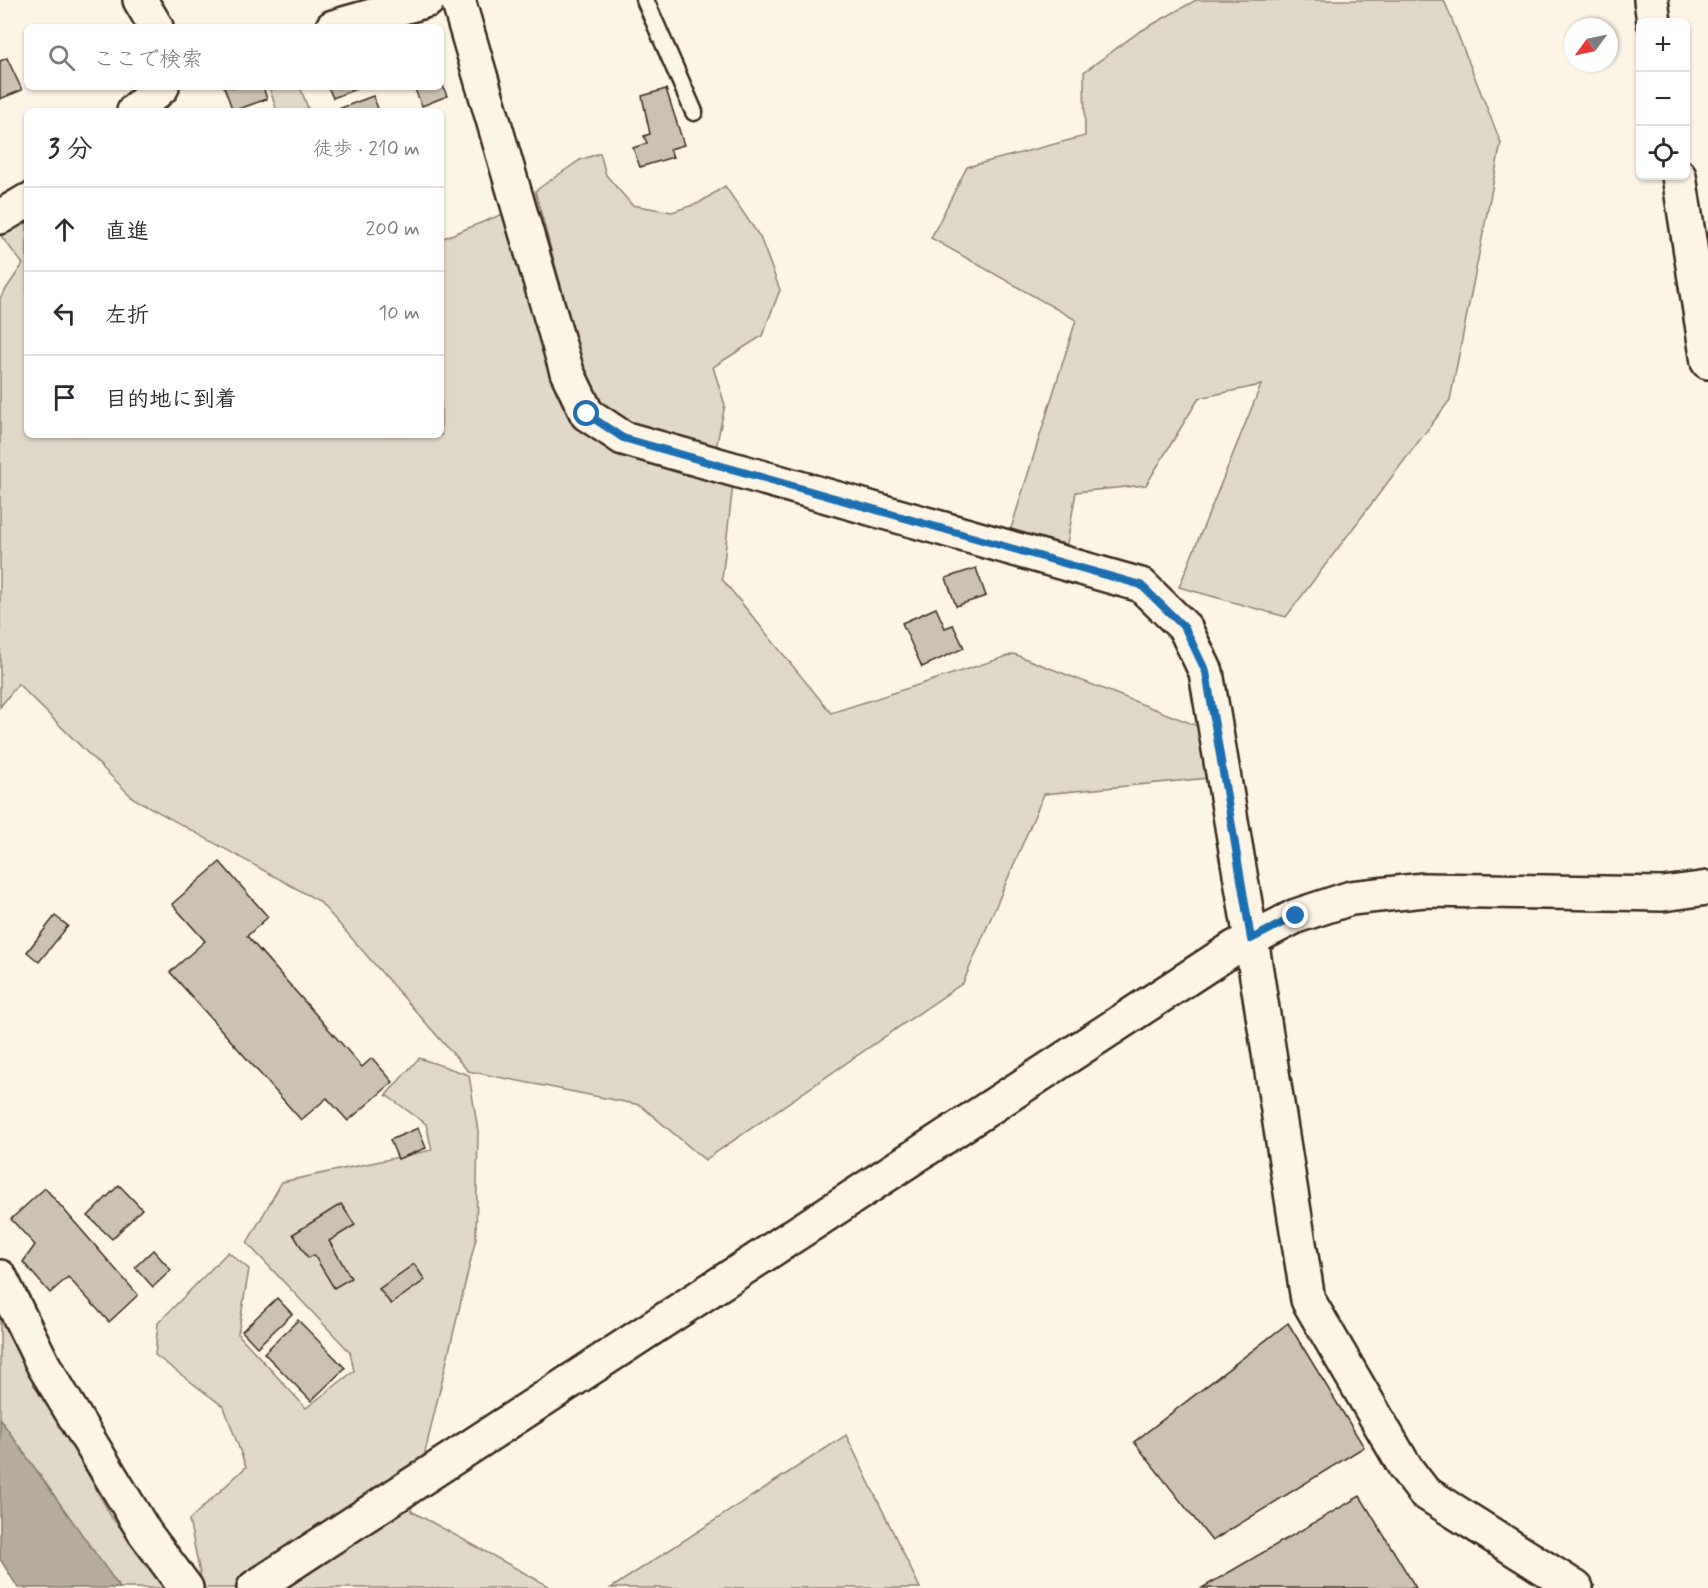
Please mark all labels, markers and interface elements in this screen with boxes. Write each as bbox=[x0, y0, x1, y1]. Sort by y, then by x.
north arrow bbox=[1564, 18, 1618, 72]
map controls bbox=[1636, 18, 1690, 180]
button: + bbox=[1636, 18, 1690, 72]
search box bbox=[24, 24, 444, 90]
icon: search bbox=[45, 41, 78, 74]
text: ここで検索 bbox=[93, 46, 203, 74]
button: − bbox=[1636, 72, 1690, 126]
button: locate bbox=[1636, 126, 1690, 180]
text: 3 分 bbox=[48, 133, 93, 167]
text: 徒歩 · 210 m bbox=[313, 136, 420, 163]
icon: ahead bbox=[48, 213, 81, 246]
text: 200 m bbox=[365, 216, 420, 243]
text: 直進 bbox=[105, 218, 149, 246]
icon: left bbox=[48, 297, 81, 330]
text: 10 m bbox=[378, 300, 420, 327]
text: 左折 bbox=[105, 302, 149, 330]
icon: arrive bbox=[48, 381, 81, 414]
text: 目的地に到着 bbox=[105, 386, 237, 414]
route start bbox=[573, 400, 599, 426]
route end bbox=[1282, 902, 1308, 928]

